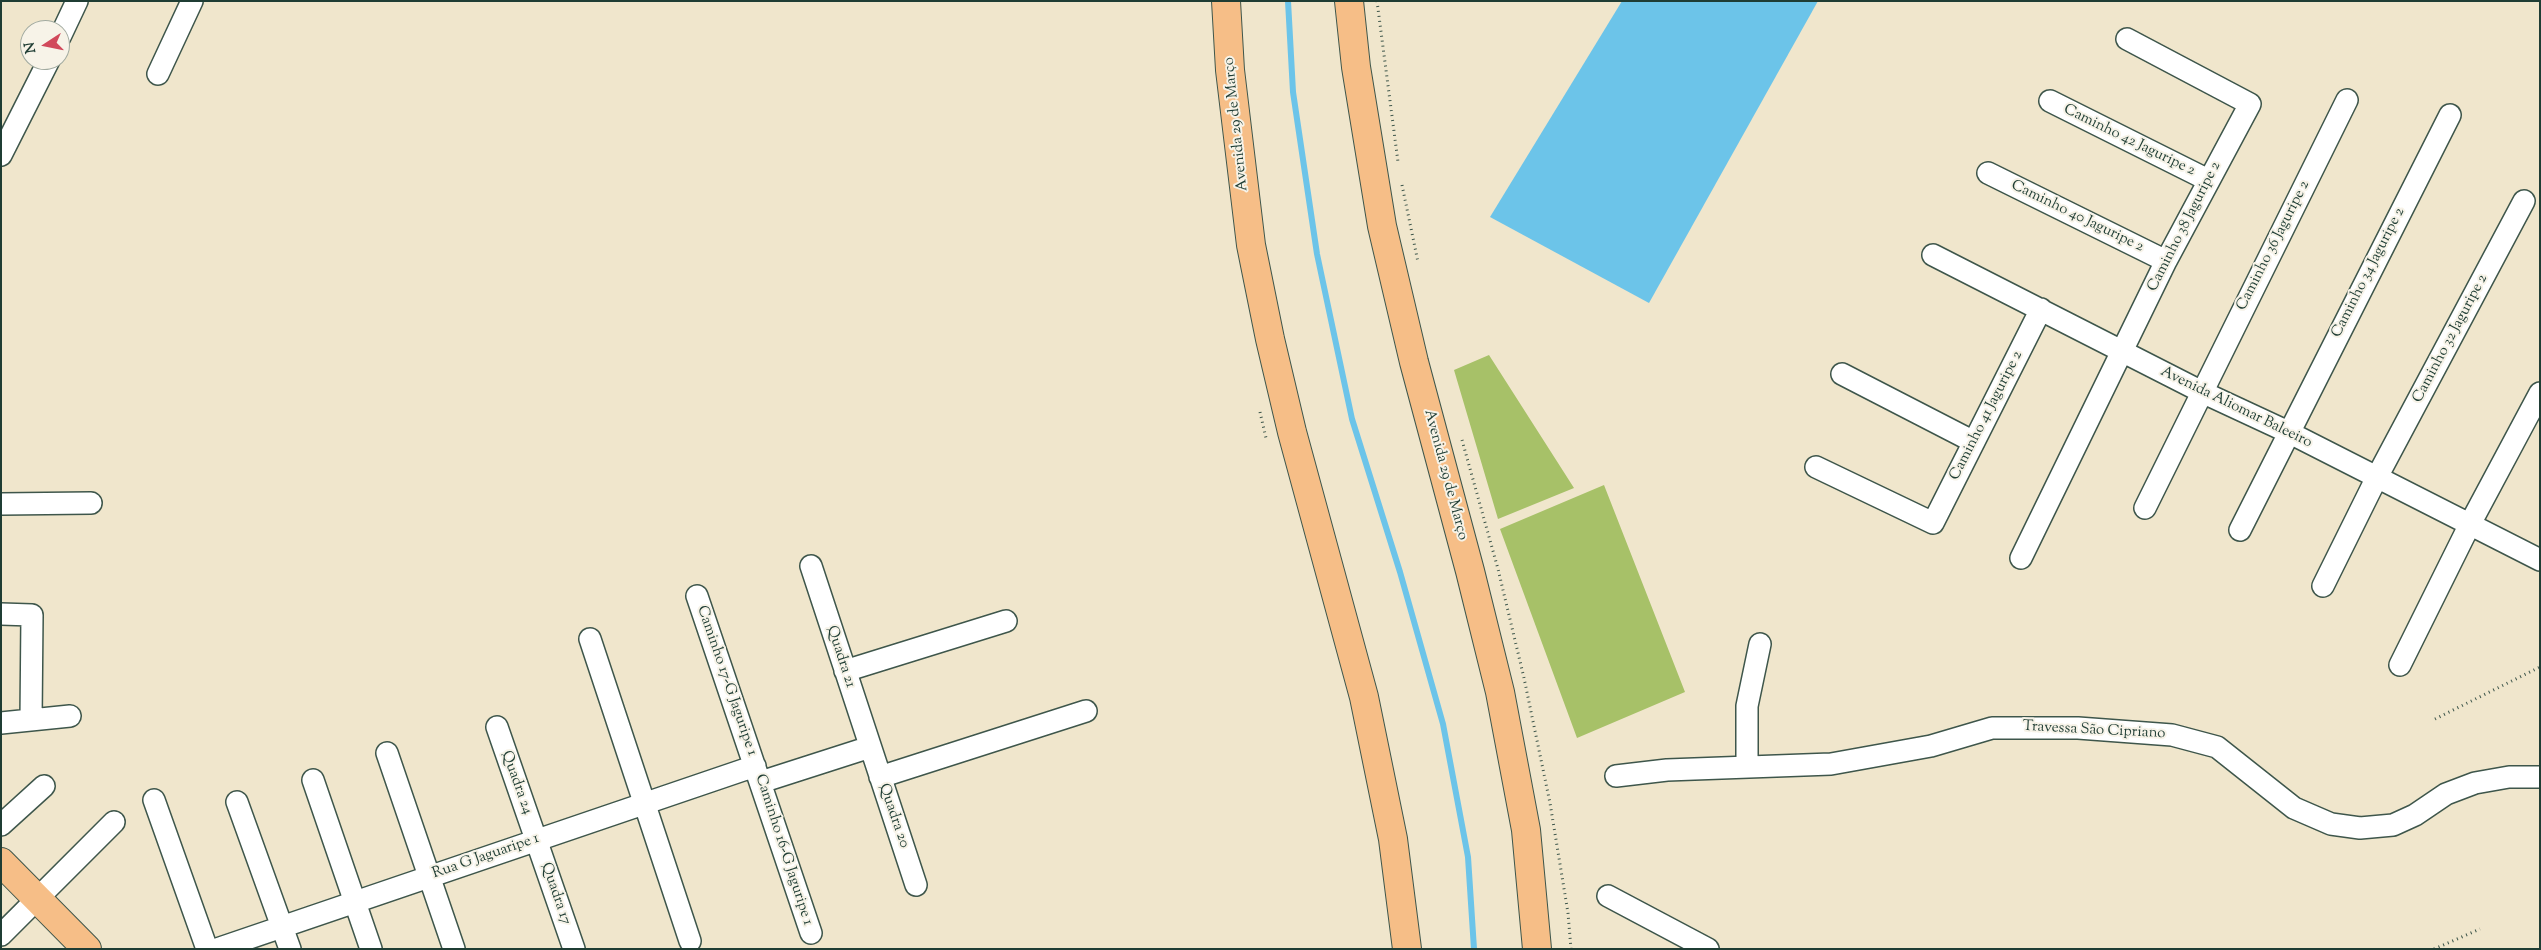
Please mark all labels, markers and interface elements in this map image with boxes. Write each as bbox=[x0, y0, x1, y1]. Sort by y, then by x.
north arrow bbox=[20, 20, 70, 70]
text: N bbox=[20, 40, 42, 55]
street label: Avenida 29 de Março bbox=[1221, 56, 1253, 192]
street label: Caminho 42 Jaguripe 2 bbox=[2060, 101, 2198, 181]
street label: Caminho 38 Jaguripe 2 bbox=[2144, 159, 2226, 295]
street label: Caminho 40 Jaguripe 2 bbox=[2008, 177, 2146, 257]
street label: Caminho 36 Jaguripe 2 bbox=[2233, 178, 2315, 314]
street label: Caminho 34 Jaguripe 2 bbox=[2328, 205, 2410, 341]
street label: Caminho 32 Jaguripe 2 bbox=[2409, 272, 2493, 406]
street label: Caminho 41 Jaguripe 2 bbox=[1947, 348, 2027, 484]
street label: Avenida Aliomar Baleeiro bbox=[2157, 363, 2315, 453]
street label: Avenida 29 de Março bbox=[1419, 408, 1471, 542]
street label: Caminho 17-G Jaguripe 1 bbox=[692, 604, 760, 758]
street label: Quadra 21 bbox=[822, 624, 858, 690]
street label: Travessa São Cipriano bbox=[2022, 718, 2166, 744]
street label: Quadra 24 bbox=[496, 749, 536, 817]
street label: Caminho 16-G Jaguripe 1 bbox=[750, 772, 816, 928]
street label: Quadra 20 bbox=[874, 781, 912, 851]
street label: Rua G Jaguaripe 1 bbox=[430, 830, 542, 884]
street label: Quadra 17 bbox=[536, 861, 574, 927]

